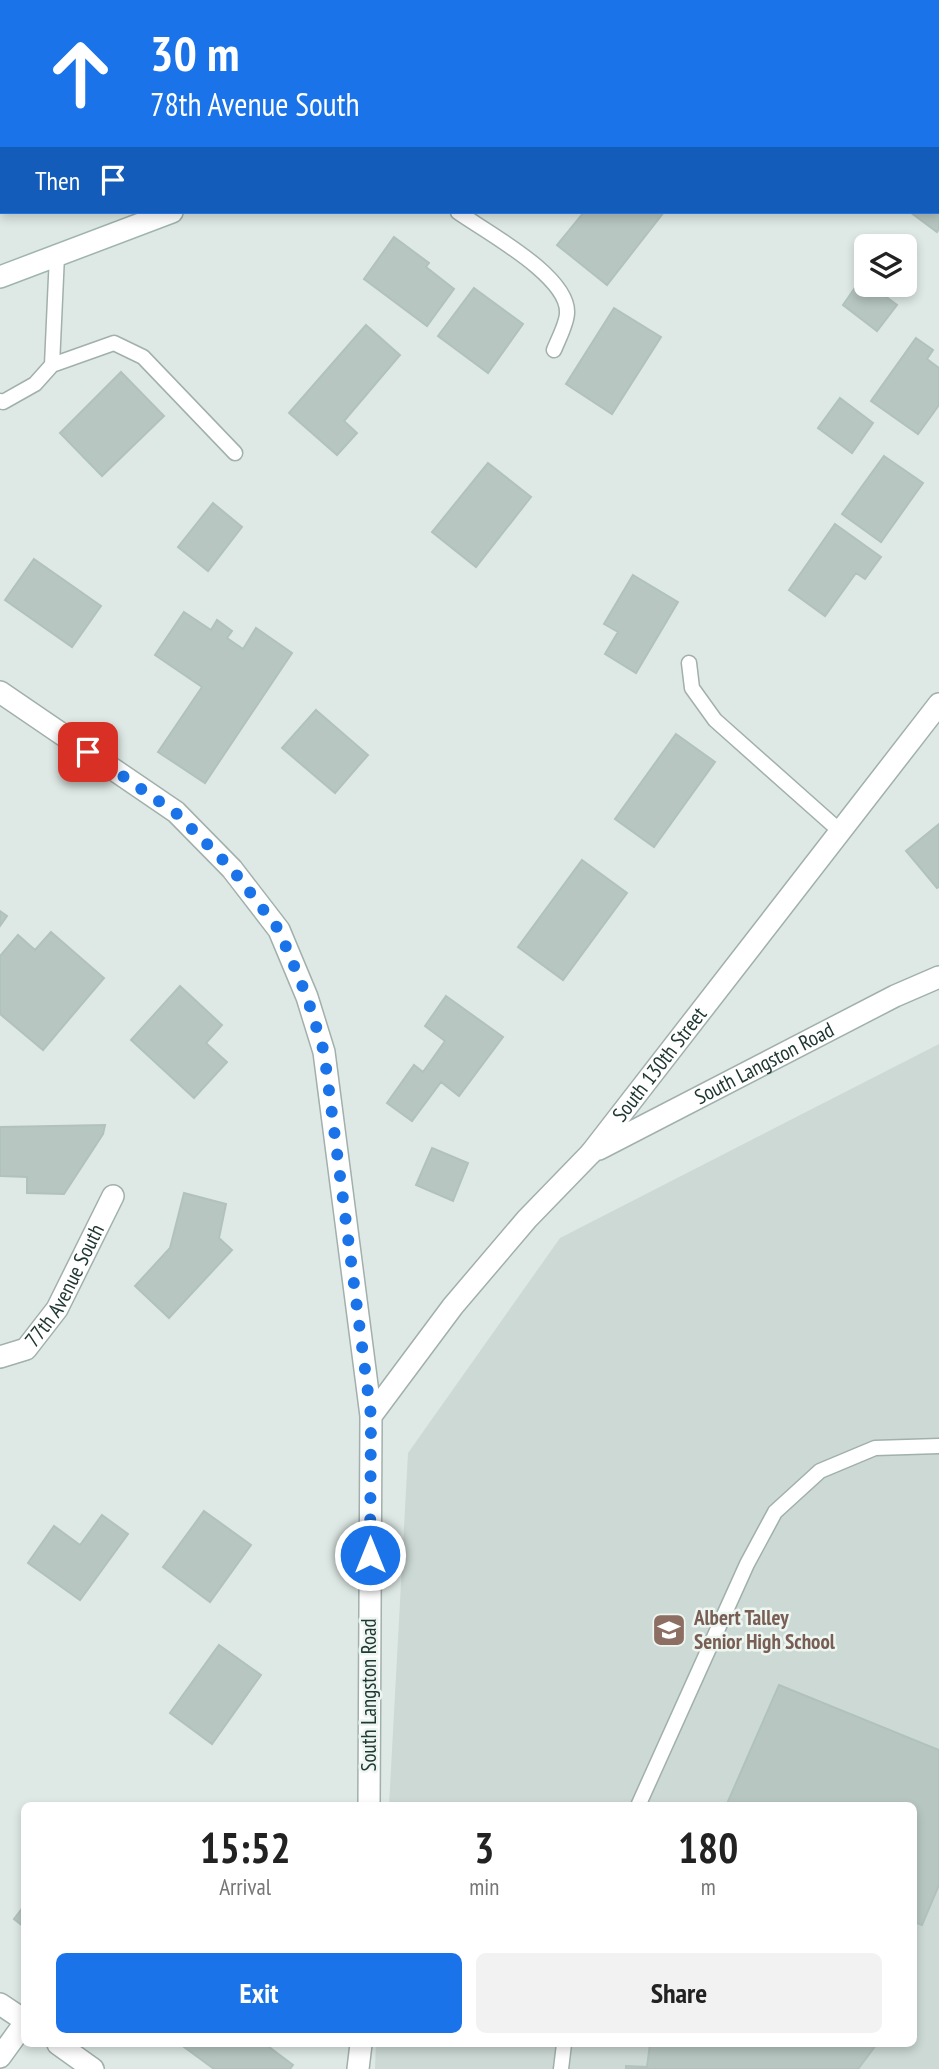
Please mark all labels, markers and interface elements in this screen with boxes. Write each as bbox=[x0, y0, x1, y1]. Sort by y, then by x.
text: 30 m bbox=[150, 21, 239, 85]
icon: ahead bbox=[35, 28, 126, 119]
text: 78th Avenue South bbox=[150, 83, 360, 125]
icon: arrive bbox=[94, 161, 132, 199]
text: Then bbox=[35, 164, 80, 197]
map controls bbox=[854, 234, 917, 297]
button: layers bbox=[854, 234, 917, 297]
pin bbox=[58, 722, 118, 782]
icon: arrive bbox=[69, 733, 107, 771]
street label: South 130th Street bbox=[606, 1001, 712, 1127]
street label: South Langston Road bbox=[690, 1016, 838, 1110]
street label: 77th Avenue South bbox=[19, 1219, 110, 1352]
position arrow bbox=[333, 1518, 407, 1592]
place label: Albert Talley Senior High School bbox=[693, 1604, 836, 1655]
school or university icon: Albert Talley Senior High School bbox=[650, 1611, 688, 1649]
street label: South Langston Road bbox=[355, 1618, 382, 1772]
text: 15:52 bbox=[200, 1820, 291, 1875]
text: 3 bbox=[474, 1820, 494, 1875]
text: 180 bbox=[678, 1820, 738, 1875]
text: Arrival bbox=[219, 1872, 271, 1901]
text: min bbox=[469, 1872, 499, 1901]
text: m bbox=[701, 1872, 716, 1901]
button: Exit bbox=[56, 1953, 462, 2033]
button: Share bbox=[476, 1953, 882, 2033]

